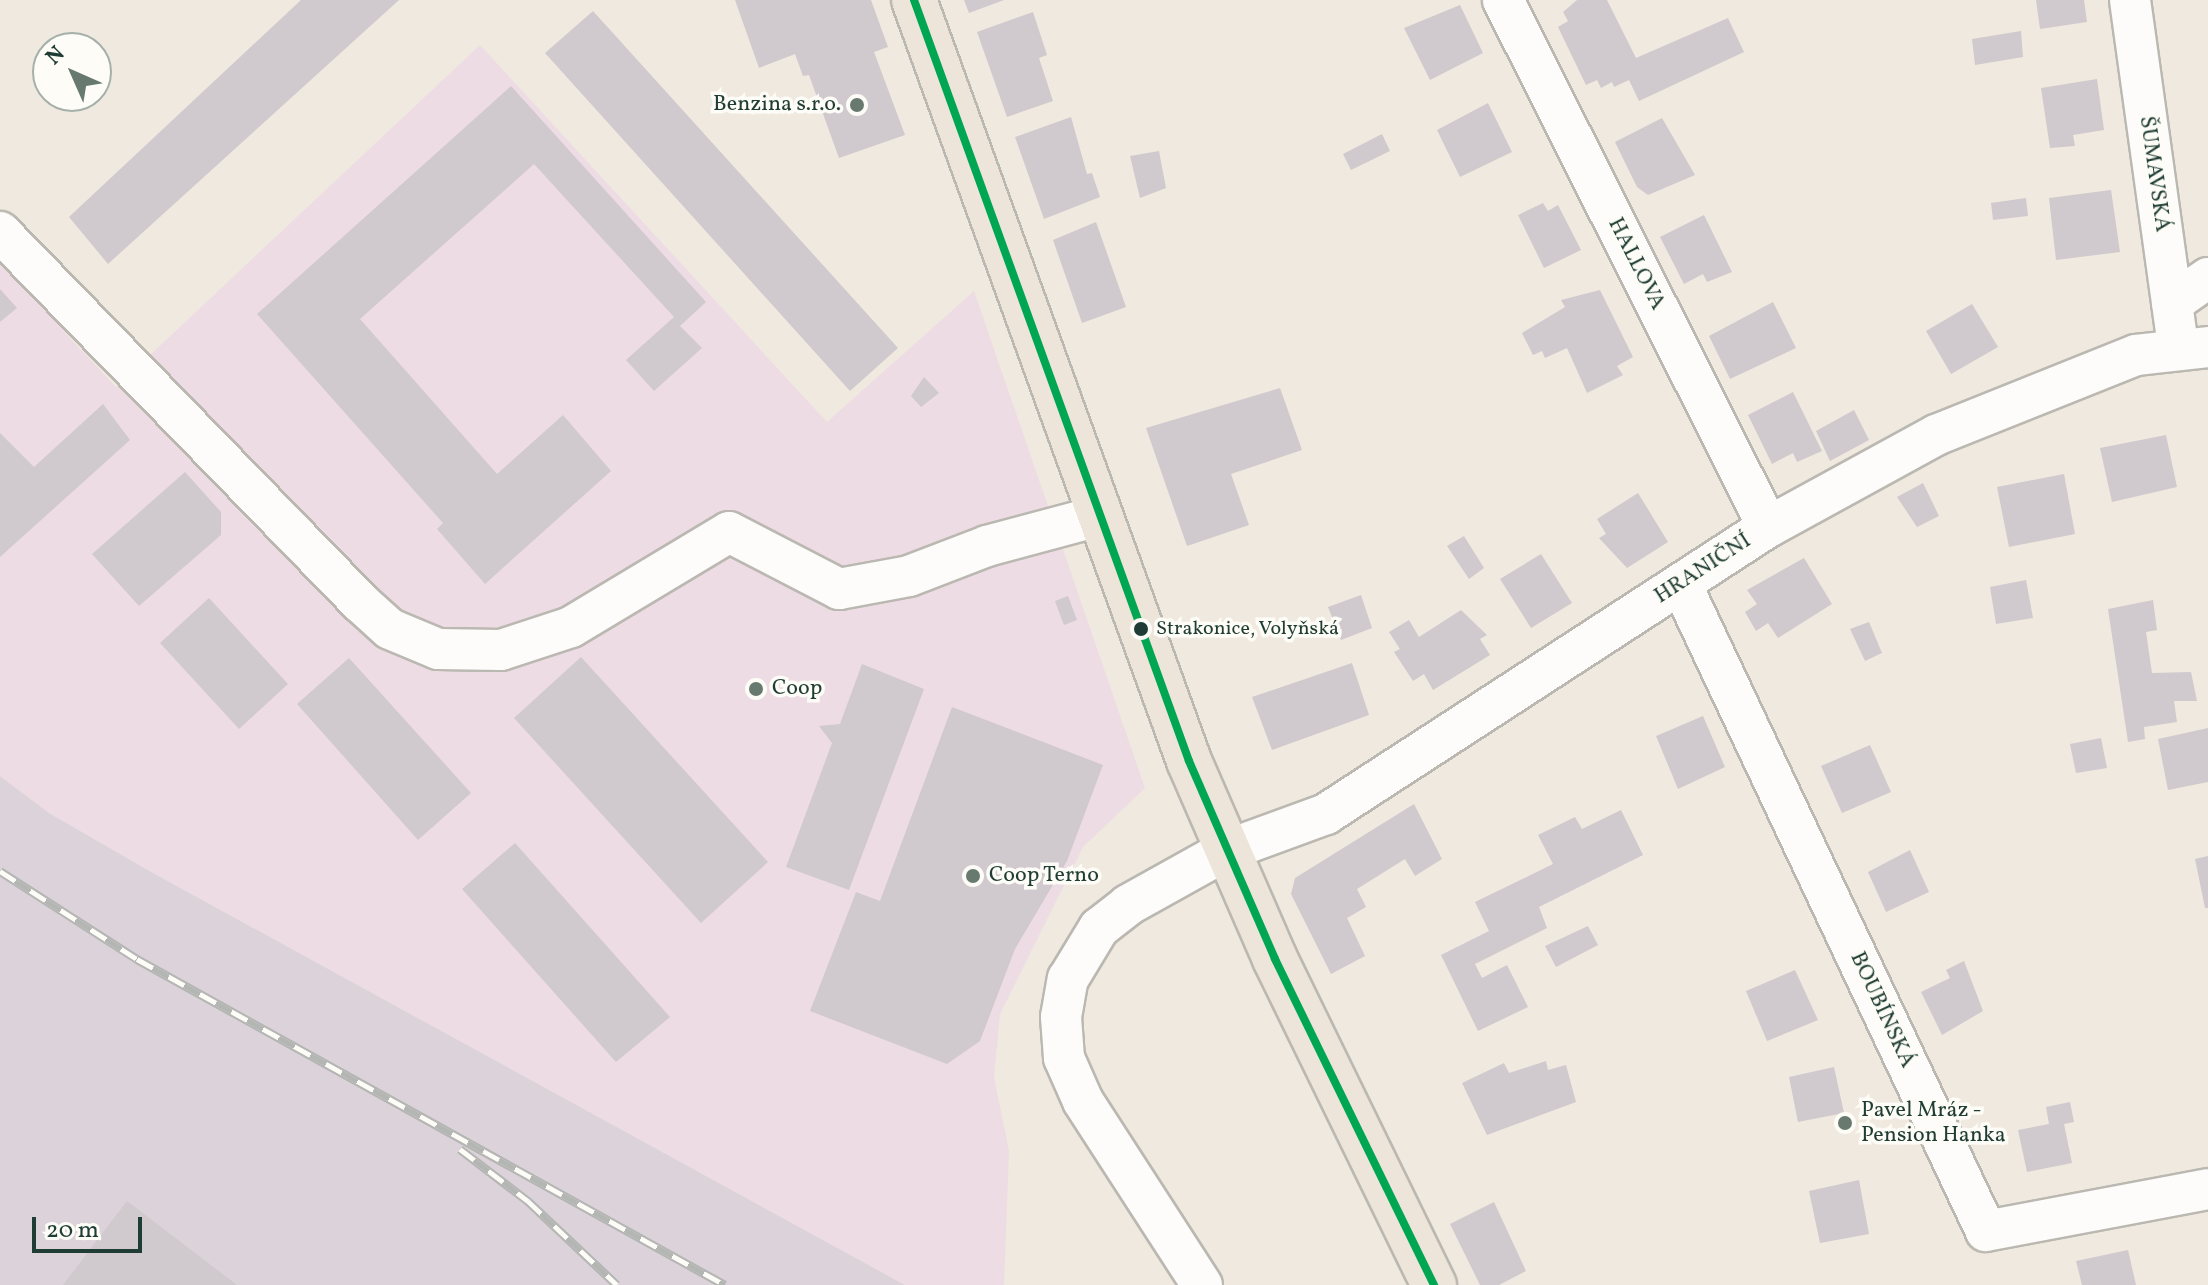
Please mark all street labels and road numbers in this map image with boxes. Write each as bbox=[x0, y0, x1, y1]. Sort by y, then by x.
street label: ŠUMAVSKÁ bbox=[2133, 114, 2175, 234]
street label: HALLOVA bbox=[1602, 213, 1670, 315]
street label: HRANIČNÍ bbox=[1650, 528, 1756, 610]
street label: BOUBÍNSKÁ bbox=[1844, 948, 1920, 1072]

